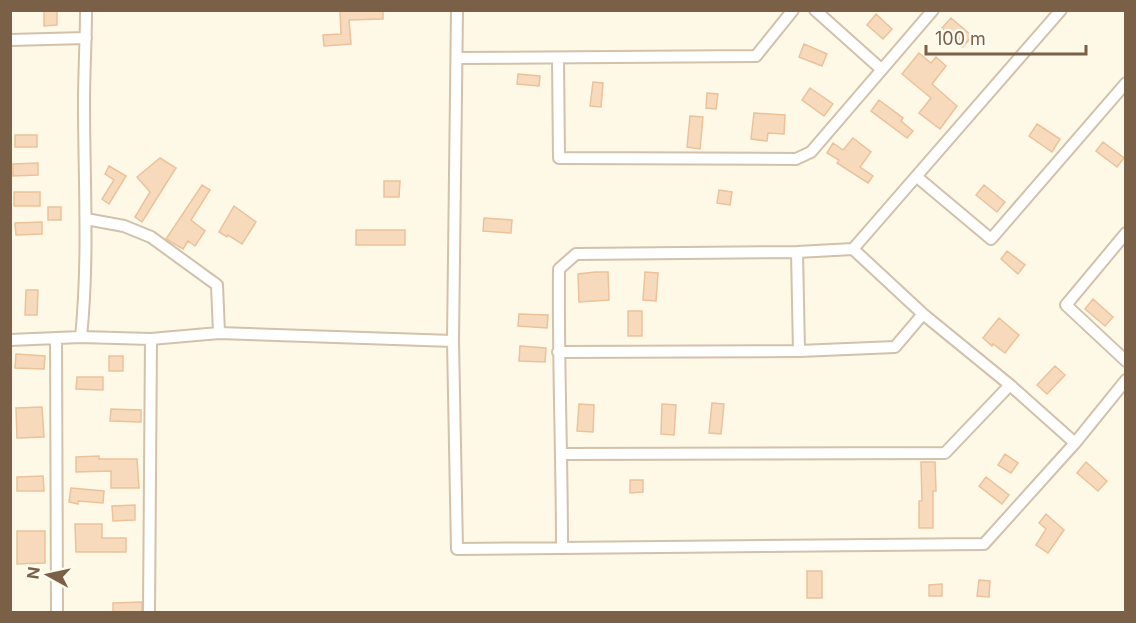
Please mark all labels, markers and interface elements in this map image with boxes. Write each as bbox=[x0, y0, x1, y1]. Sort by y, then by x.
scale bar bbox=[926, 18, 1086, 56]
text: 100 m bbox=[935, 28, 986, 49]
north arrow bbox=[18, 545, 78, 605]
text: N bbox=[22, 565, 44, 580]

